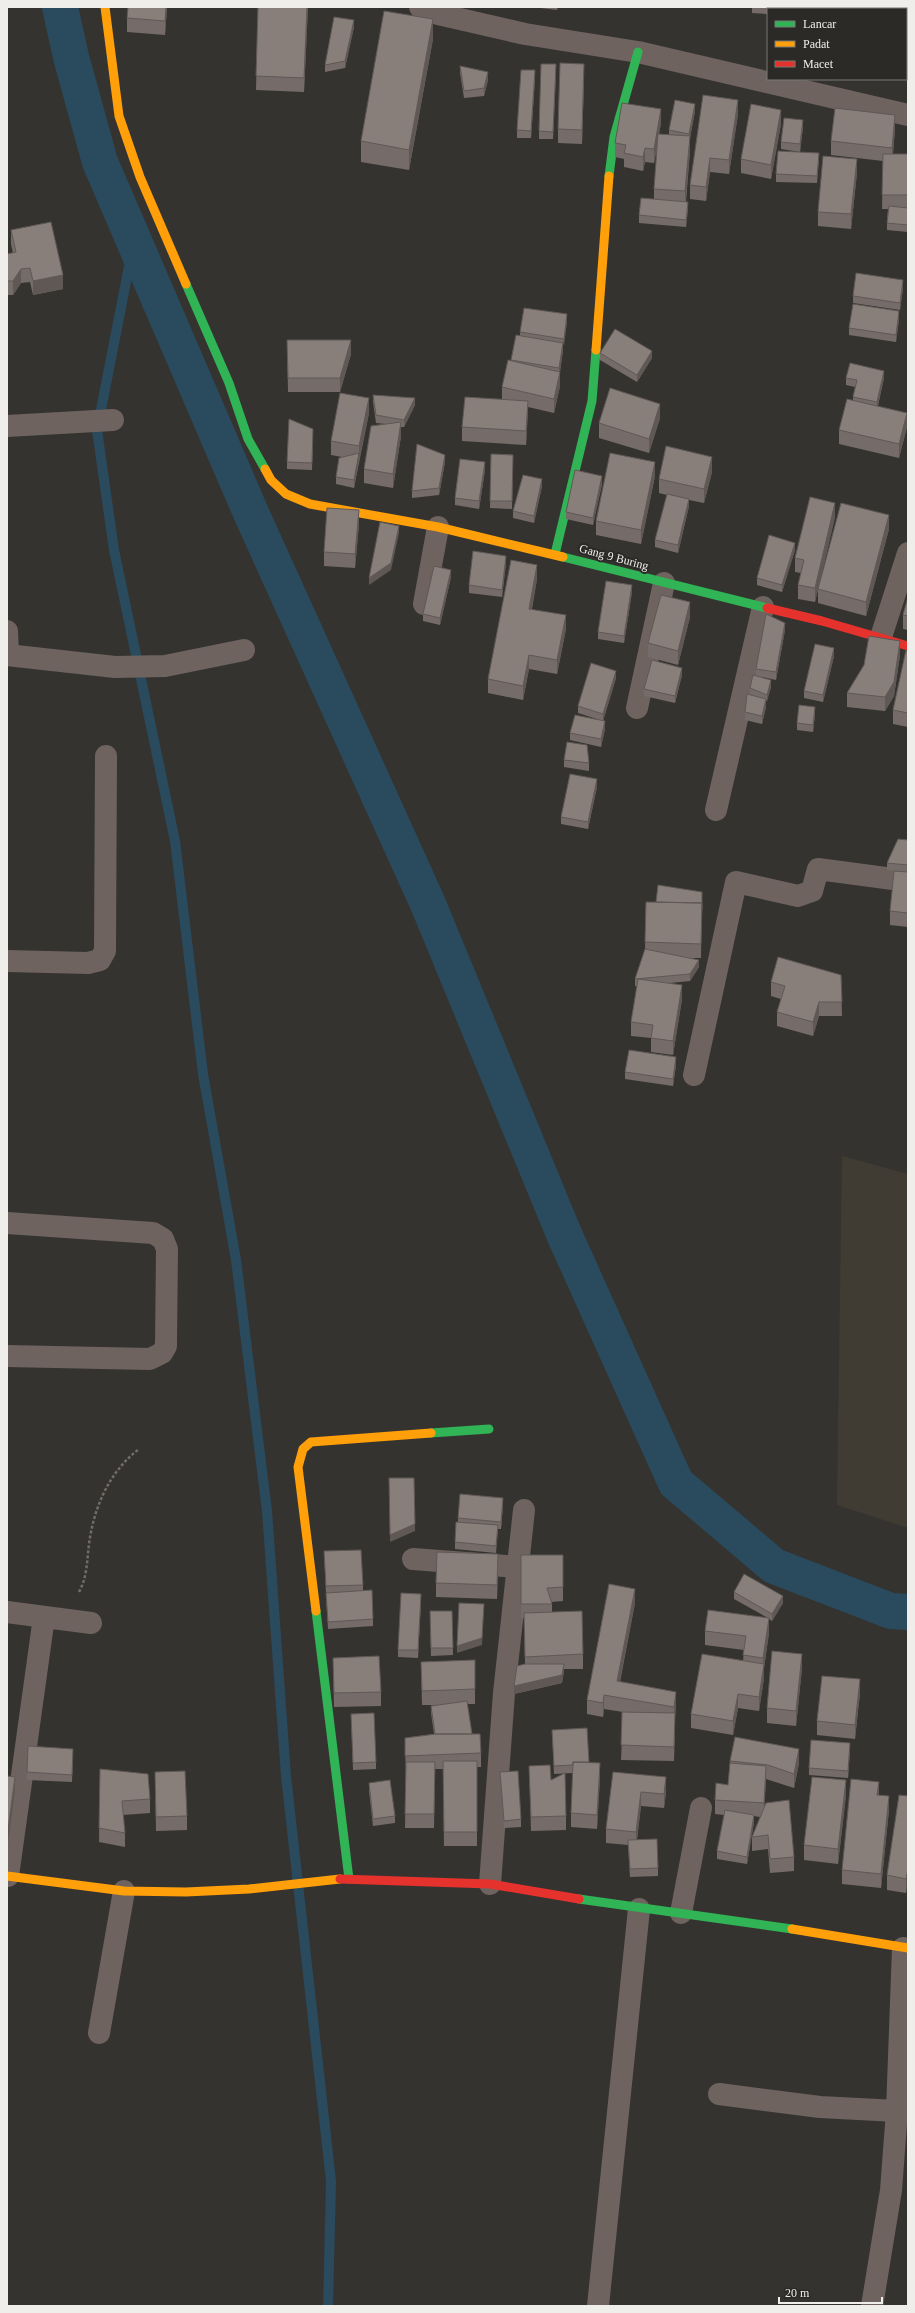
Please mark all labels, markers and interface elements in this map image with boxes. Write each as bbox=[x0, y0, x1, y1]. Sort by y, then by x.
legend bbox=[767, 8, 907, 80]
text: Lancar bbox=[803, 17, 836, 31]
text: Padat bbox=[803, 37, 830, 51]
text: Macet bbox=[803, 57, 834, 71]
street label: Gang 9 Buring bbox=[578, 541, 650, 573]
scale bar bbox=[779, 2279, 882, 2305]
text: 20 m bbox=[785, 2286, 810, 2300]

